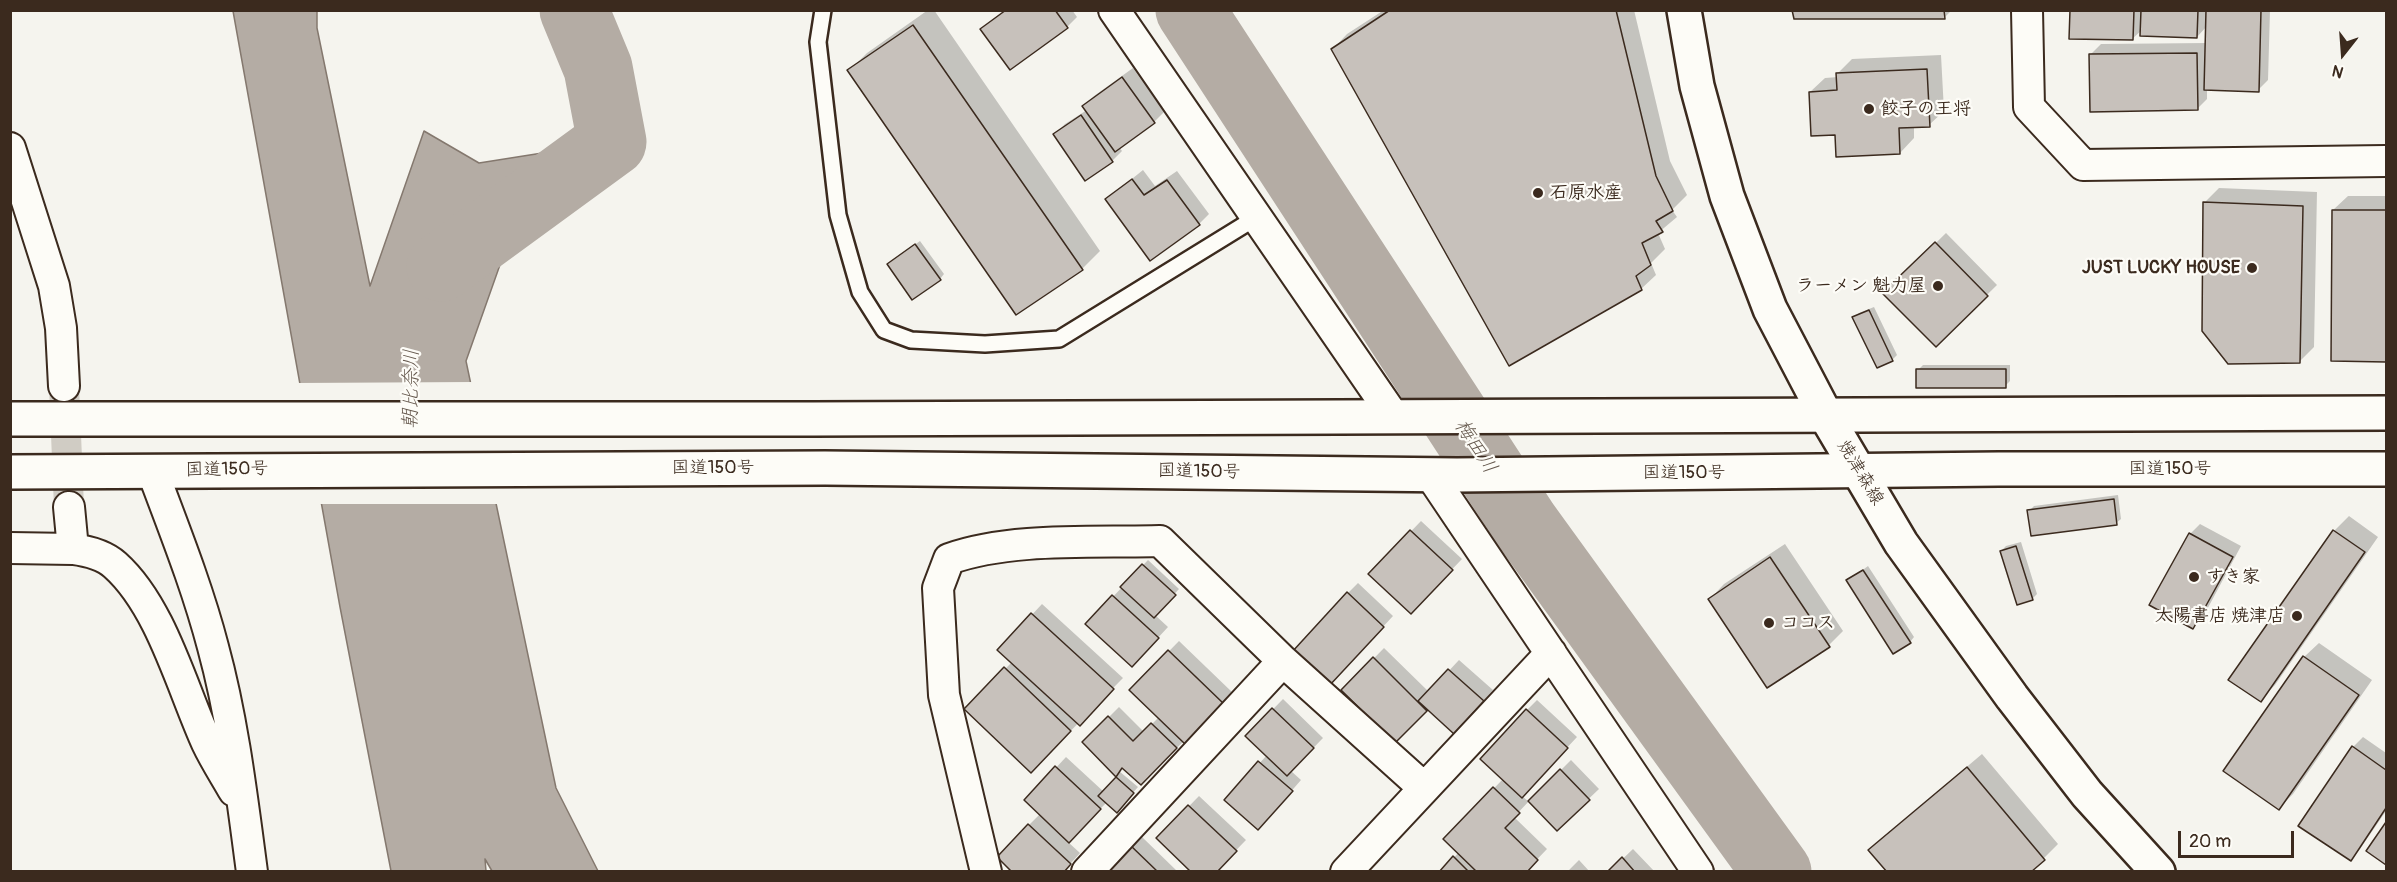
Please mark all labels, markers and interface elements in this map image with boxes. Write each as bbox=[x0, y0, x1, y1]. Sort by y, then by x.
north arrow bbox=[2313, 24, 2373, 84]
text: N bbox=[2330, 60, 2346, 82]
place label: 餃子の王将 bbox=[1881, 98, 1971, 120]
marker: 餃子の王将 bbox=[1862, 102, 1876, 116]
place label: 石原水産 bbox=[1550, 182, 1622, 204]
marker: 石原水産 bbox=[1531, 186, 1545, 200]
place label: JUST LUCKY HOUSE bbox=[2082, 257, 2240, 279]
marker: JUST LUCKY HOUSE bbox=[2245, 261, 2259, 275]
place label: ラーメン 魁力屋 bbox=[1796, 275, 1926, 297]
marker: ラーメン 魁力屋 bbox=[1931, 279, 1945, 293]
water label: 朝比奈川 bbox=[399, 349, 425, 429]
water label: 梅田川 bbox=[1449, 415, 1501, 479]
street label: 焼津森線 bbox=[1832, 437, 1888, 509]
street label: 国道150号 bbox=[671, 457, 755, 479]
street label: 国道150号 bbox=[185, 458, 269, 482]
street label: 国道150号 bbox=[2128, 458, 2212, 480]
street label: 国道150号 bbox=[1157, 460, 1241, 484]
street label: 国道150号 bbox=[1642, 462, 1726, 484]
place label: すき家 bbox=[2206, 566, 2260, 588]
marker: すき家 bbox=[2187, 570, 2201, 584]
place label: 太陽書店 焼津店 bbox=[2155, 605, 2285, 627]
marker: 太陽書店 焼津店 bbox=[2290, 609, 2304, 623]
place label: ココス bbox=[1781, 612, 1835, 634]
marker: ココス bbox=[1762, 616, 1776, 630]
scale bar bbox=[2181, 819, 2296, 857]
text: 20 m bbox=[2189, 830, 2231, 853]

